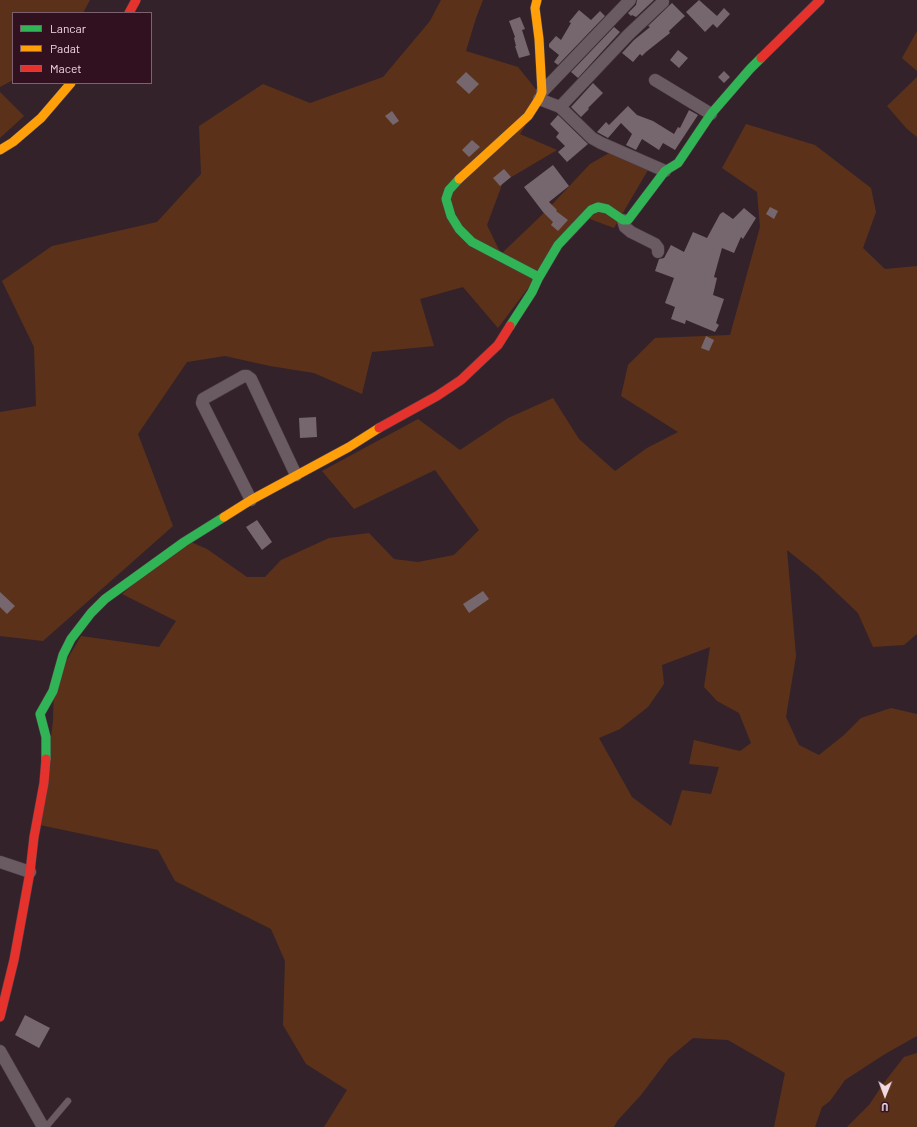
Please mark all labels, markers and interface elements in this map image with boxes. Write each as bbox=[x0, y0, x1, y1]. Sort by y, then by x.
legend bbox=[12, 12, 152, 84]
text: Lancar bbox=[50, 21, 86, 35]
text: Padat bbox=[50, 41, 80, 55]
text: Macet bbox=[50, 61, 82, 75]
north arrow bbox=[865, 1075, 905, 1115]
text: U bbox=[881, 1101, 888, 1114]

